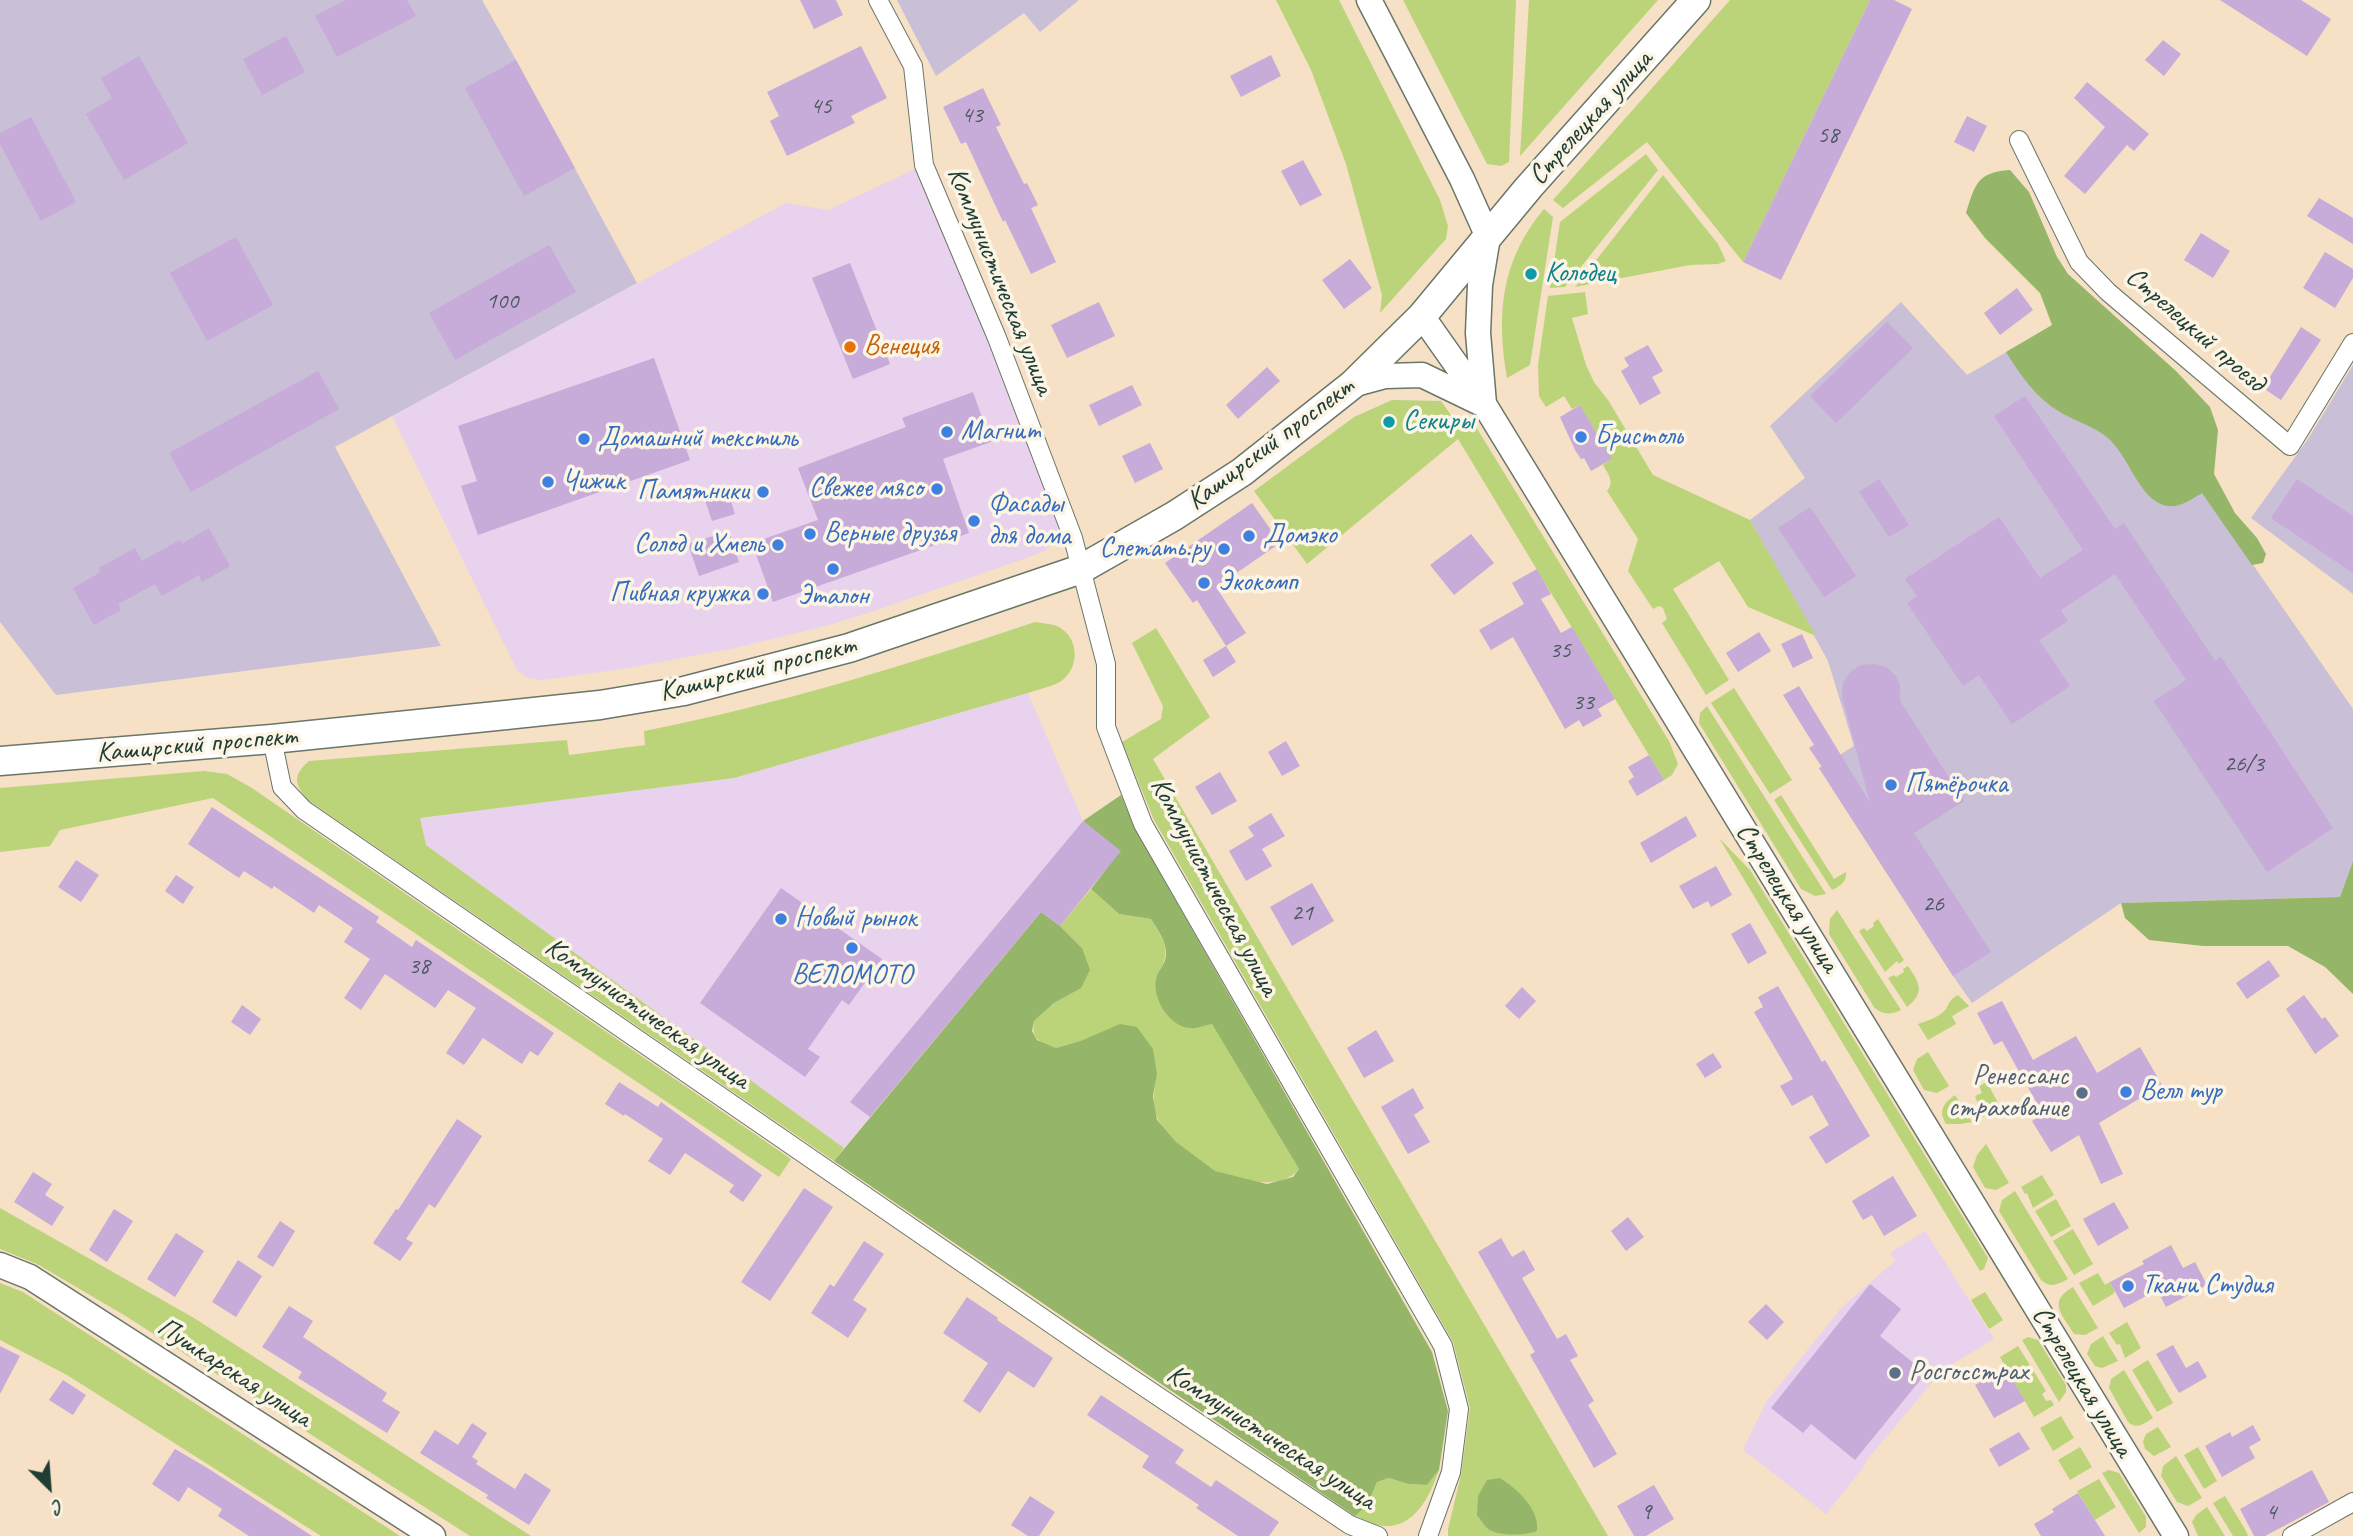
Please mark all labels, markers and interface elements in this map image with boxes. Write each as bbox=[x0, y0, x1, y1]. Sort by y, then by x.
street label: Стрелецкая улица bbox=[1522, 44, 1660, 192]
house number: 45 bbox=[810, 93, 832, 121]
house number: 43 bbox=[961, 102, 983, 130]
house number: 58 bbox=[1817, 122, 1839, 150]
street label: Коммунистическая улица bbox=[939, 162, 1061, 400]
place label: Колодец bbox=[1545, 257, 1616, 291]
street label: Стрелецкий проезд bbox=[2118, 260, 2272, 400]
marker: Колодец bbox=[1523, 266, 1539, 282]
house number: 100 bbox=[486, 288, 518, 316]
place label: Венеция bbox=[864, 330, 939, 364]
marker: Венеция bbox=[842, 339, 858, 355]
street label: Каширский проспект bbox=[1180, 370, 1362, 518]
place label: Секиры bbox=[1403, 405, 1474, 439]
marker: Секиры bbox=[1381, 414, 1397, 430]
place label: Магнит bbox=[961, 415, 1041, 449]
place label: Бристоль bbox=[1595, 420, 1682, 454]
place label: Домашний текстиль bbox=[598, 422, 797, 456]
marker: Магнит bbox=[939, 424, 955, 440]
marker: Бристоль bbox=[1573, 429, 1589, 445]
marker: Домашний текстиль bbox=[576, 431, 592, 447]
place label: Чижик bbox=[562, 465, 625, 499]
place label: Свежее мясо bbox=[809, 472, 923, 506]
marker: Чижик bbox=[540, 474, 556, 490]
place label: Памятники bbox=[637, 475, 749, 509]
marker: Свежее мясо bbox=[929, 481, 945, 497]
marker: Памятники bbox=[755, 484, 771, 500]
place label: Фасады для дома bbox=[988, 488, 1070, 554]
marker: Фасады для дома bbox=[966, 513, 982, 529]
place label: Верные друзья bbox=[824, 517, 956, 551]
place label: Домэко bbox=[1263, 519, 1337, 553]
marker: Верные друзья bbox=[802, 526, 818, 542]
place label: Солод и Хмель bbox=[634, 528, 764, 562]
marker: Домэко bbox=[1241, 528, 1257, 544]
place label: Слетать.ру bbox=[1099, 532, 1210, 566]
marker: Солод и Хмель bbox=[770, 537, 786, 553]
marker: Слетать.ру bbox=[1216, 541, 1232, 557]
marker: Эталон bbox=[825, 561, 841, 577]
place label: Экокомп bbox=[1218, 566, 1297, 600]
marker: Экокомп bbox=[1196, 575, 1212, 591]
place label: Пивная кружка bbox=[610, 577, 749, 611]
place label: Эталон bbox=[797, 580, 869, 614]
marker: Пивная кружка bbox=[755, 586, 771, 602]
street label: Каширский проспект bbox=[656, 628, 860, 710]
house number: 35 bbox=[1549, 637, 1571, 665]
house number: 33 bbox=[1572, 689, 1594, 717]
street label: Каширский проспект bbox=[95, 719, 299, 771]
house number: 26/3 bbox=[2224, 751, 2264, 779]
place label: Пятёрочка bbox=[1905, 768, 2008, 802]
street label: Коммунистическая улица bbox=[1142, 772, 1286, 1002]
marker: Пятёрочка bbox=[1883, 777, 1899, 793]
street label: Стрелецкая улица bbox=[1728, 817, 1846, 979]
house number: 26 bbox=[1922, 891, 1944, 919]
house number: 21 bbox=[1291, 900, 1313, 928]
place label: Новый рынок bbox=[795, 902, 917, 936]
marker: Новый рынок bbox=[773, 911, 789, 927]
street label: Коммунистическая улица bbox=[538, 931, 756, 1097]
marker: ВЕЛОМОТО bbox=[844, 940, 860, 956]
house number: 38 bbox=[408, 953, 430, 981]
place label: ВЕЛОМОТО bbox=[792, 959, 912, 993]
place label: Ренессанс страхование bbox=[1948, 1060, 2068, 1126]
place label: Велл тур bbox=[2140, 1075, 2222, 1109]
marker: Велл тур bbox=[2118, 1084, 2134, 1100]
marker: Ренессанс страхование bbox=[2074, 1085, 2090, 1101]
place label: Ткани Студия bbox=[2142, 1269, 2273, 1303]
marker: Ткани Студия bbox=[2120, 1278, 2136, 1294]
street label: Стрелецкая улица bbox=[2024, 1301, 2140, 1463]
street label: Пушкарская улица bbox=[150, 1311, 318, 1435]
place label: Росгосстрах bbox=[1909, 1356, 2028, 1390]
street label: Коммунистическая улица bbox=[1160, 1358, 1382, 1518]
marker: Росгосстрах bbox=[1887, 1365, 1903, 1381]
north arrow bbox=[14, 1452, 84, 1522]
text: С bbox=[49, 1493, 67, 1519]
house number: 9 bbox=[1641, 1499, 1651, 1527]
house number: 4 bbox=[2266, 1499, 2276, 1527]

